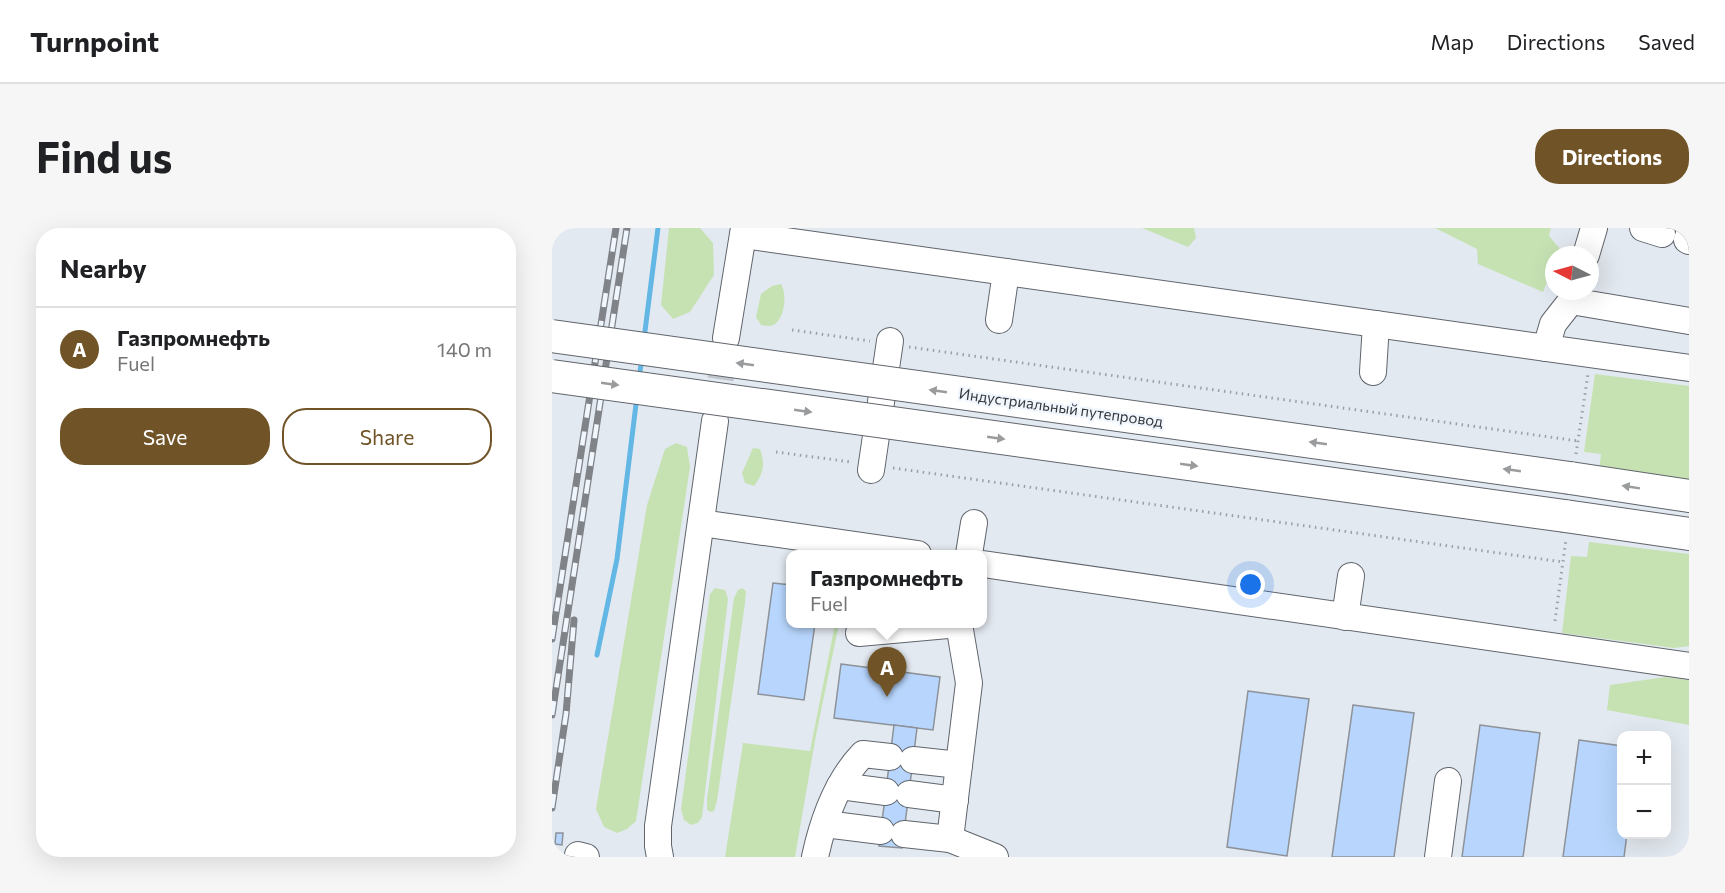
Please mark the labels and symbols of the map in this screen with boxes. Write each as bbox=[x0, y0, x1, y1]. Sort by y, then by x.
north arrow bbox=[1545, 246, 1599, 300]
one-way arrow bbox=[735, 359, 754, 368]
one-way arrow bbox=[601, 379, 620, 388]
street label: Индустриальный путепровод bbox=[958, 384, 1165, 430]
one-way arrow bbox=[928, 386, 947, 395]
one-way arrow bbox=[794, 406, 813, 416]
one-way arrow bbox=[987, 434, 1006, 443]
one-way arrow bbox=[1309, 439, 1328, 448]
one-way arrow bbox=[1180, 460, 1199, 469]
one-way arrow bbox=[1502, 465, 1521, 474]
one-way arrow bbox=[1622, 483, 1641, 492]
your location bbox=[1236, 570, 1265, 599]
pin: A bbox=[868, 648, 906, 697]

